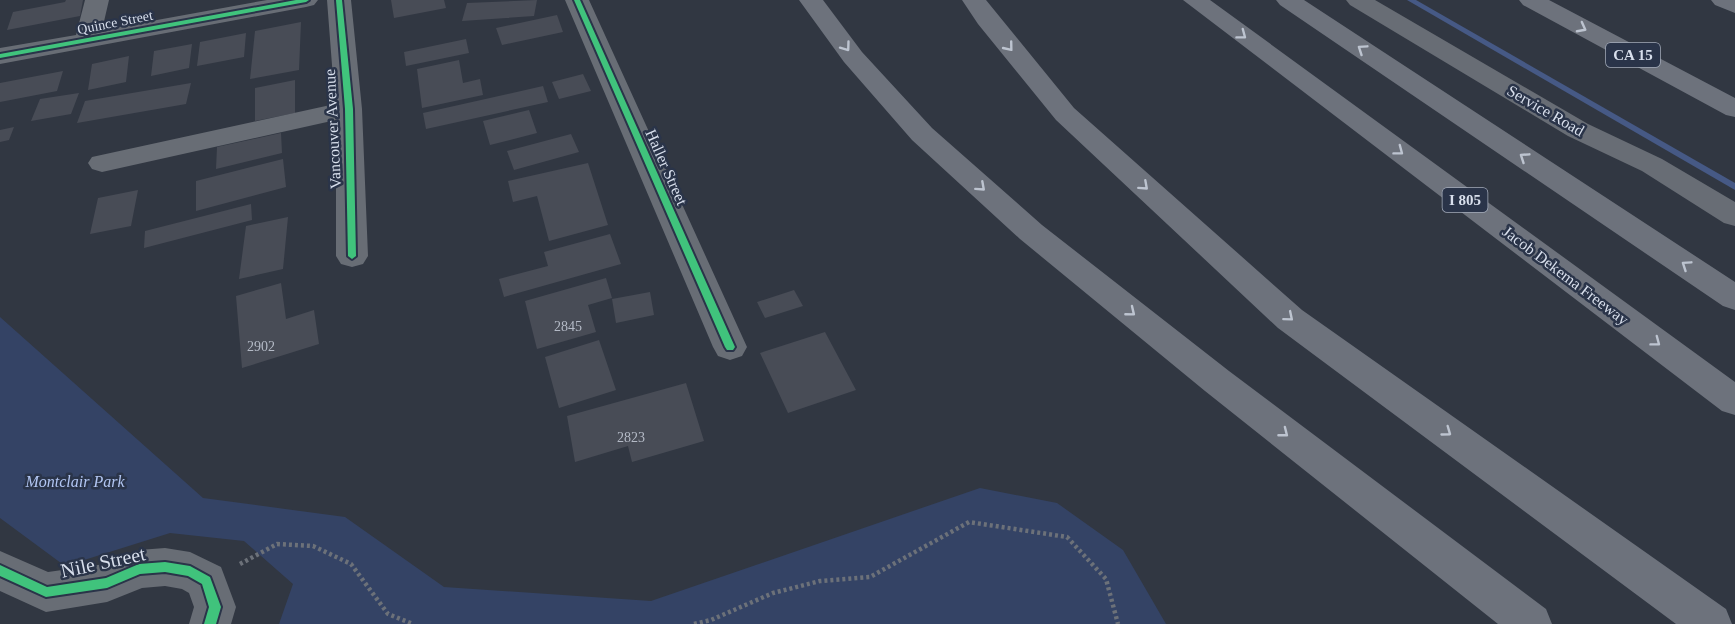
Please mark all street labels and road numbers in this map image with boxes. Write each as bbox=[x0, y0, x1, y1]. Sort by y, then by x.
street label: Quince Street bbox=[76, 8, 154, 37]
road number: CA 15 bbox=[1606, 43, 1660, 67]
street label: Vancouver Avenue bbox=[321, 69, 344, 189]
street label: Service Road bbox=[1504, 82, 1587, 139]
street label: Haller Street bbox=[642, 127, 691, 208]
road number: I 805 bbox=[1442, 188, 1488, 212]
street label: Jacob Dekema Freeway bbox=[1499, 223, 1632, 329]
street label: Nile Street bbox=[59, 542, 148, 582]

